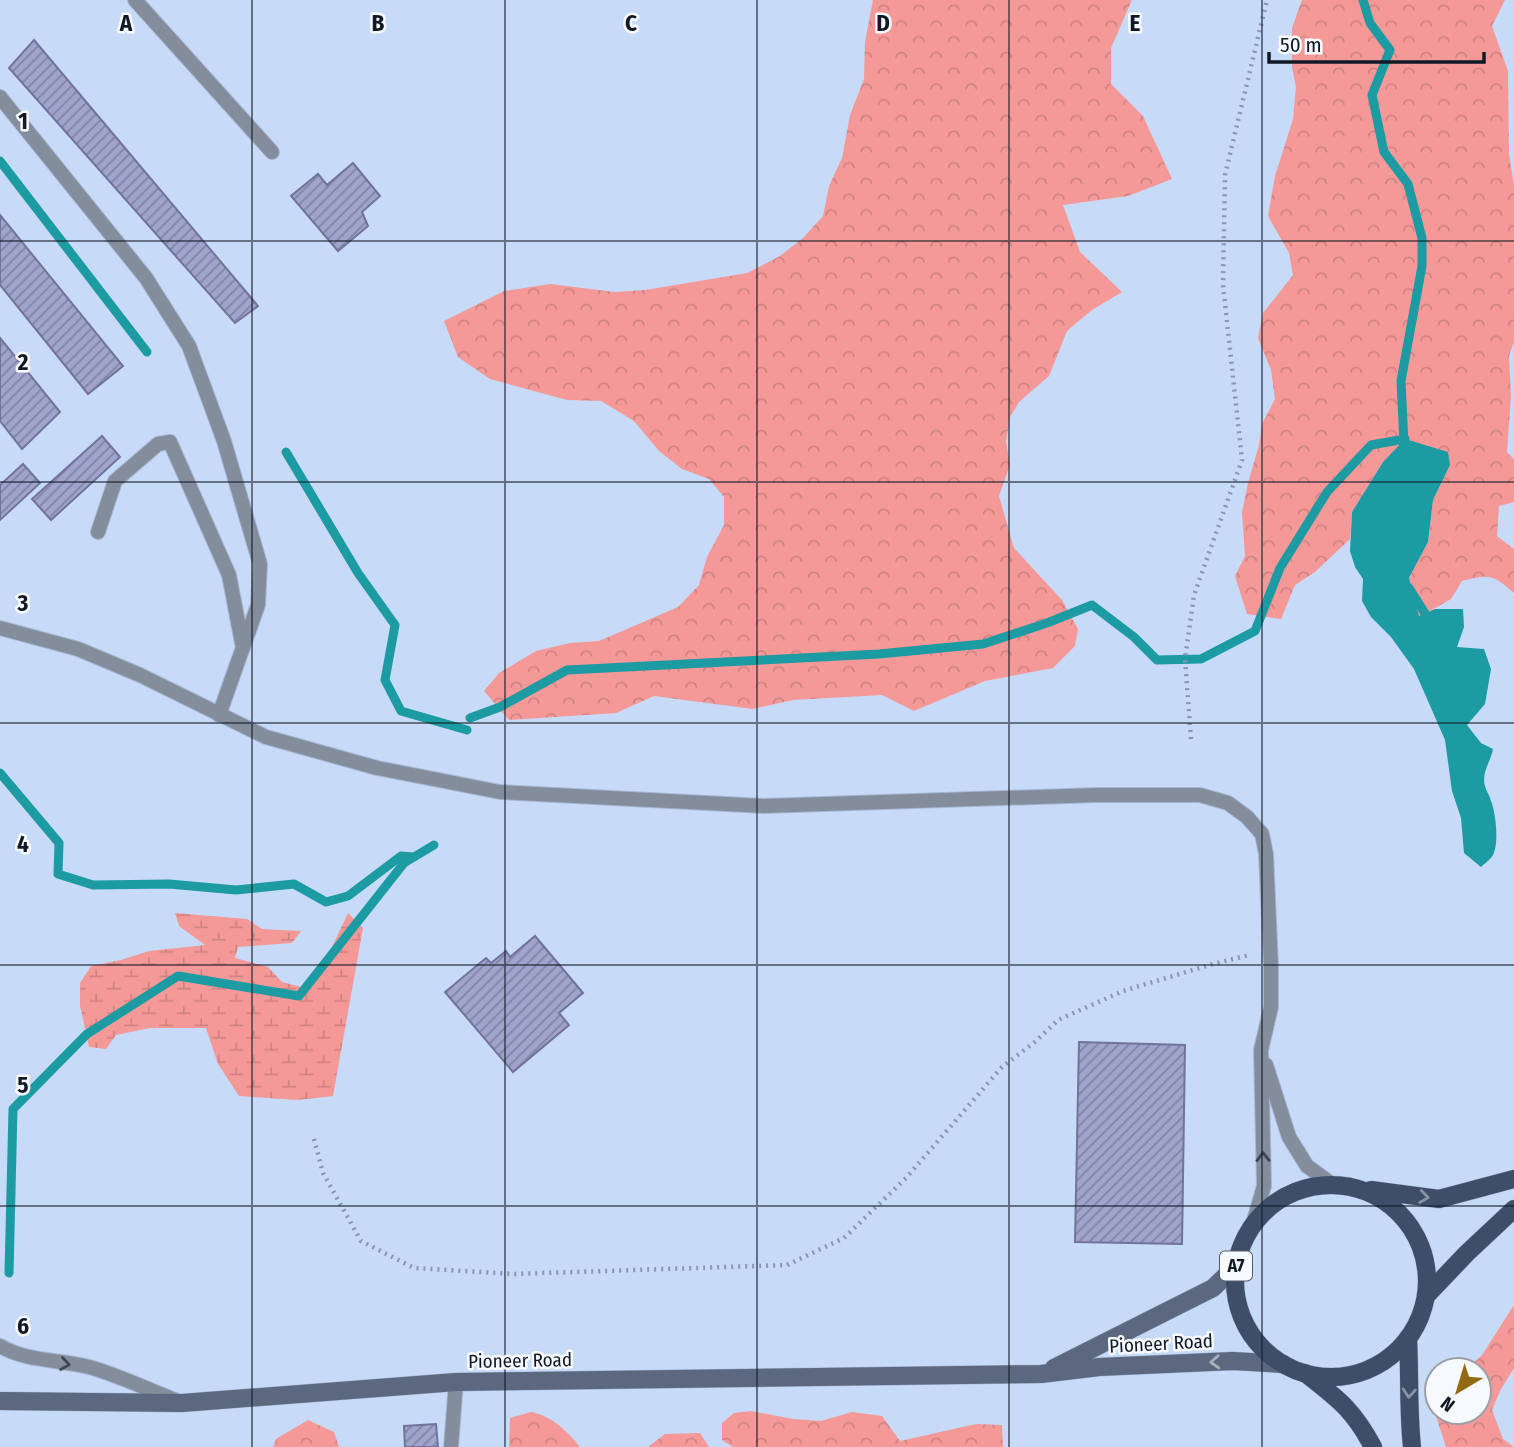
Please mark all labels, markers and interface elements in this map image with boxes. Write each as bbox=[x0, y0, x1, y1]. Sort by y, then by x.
text: A bbox=[119, 9, 133, 37]
text: B bbox=[372, 9, 385, 37]
text: C bbox=[625, 9, 637, 37]
text: D bbox=[876, 9, 890, 37]
text: E bbox=[1130, 9, 1141, 37]
scale bar bbox=[1269, 21, 1484, 65]
text: 50 m bbox=[1280, 32, 1322, 58]
text: 1 bbox=[18, 107, 28, 135]
text: 2 bbox=[17, 348, 29, 376]
text: 3 bbox=[17, 589, 29, 617]
text: 4 bbox=[17, 830, 29, 858]
text: 5 bbox=[17, 1071, 29, 1099]
one-way arrow bbox=[1256, 1151, 1271, 1162]
one-way arrow bbox=[1418, 1189, 1430, 1204]
road number: A7 bbox=[1220, 1252, 1252, 1280]
text: 6 bbox=[17, 1312, 29, 1340]
street label: Pioneer Road bbox=[1108, 1329, 1214, 1358]
street label: Pioneer Road bbox=[468, 1348, 572, 1373]
one-way arrow bbox=[1209, 1354, 1220, 1369]
one-way arrow bbox=[59, 1356, 71, 1371]
north arrow bbox=[1423, 1356, 1493, 1426]
one-way arrow bbox=[1402, 1387, 1417, 1398]
text: N bbox=[1436, 1391, 1459, 1417]

